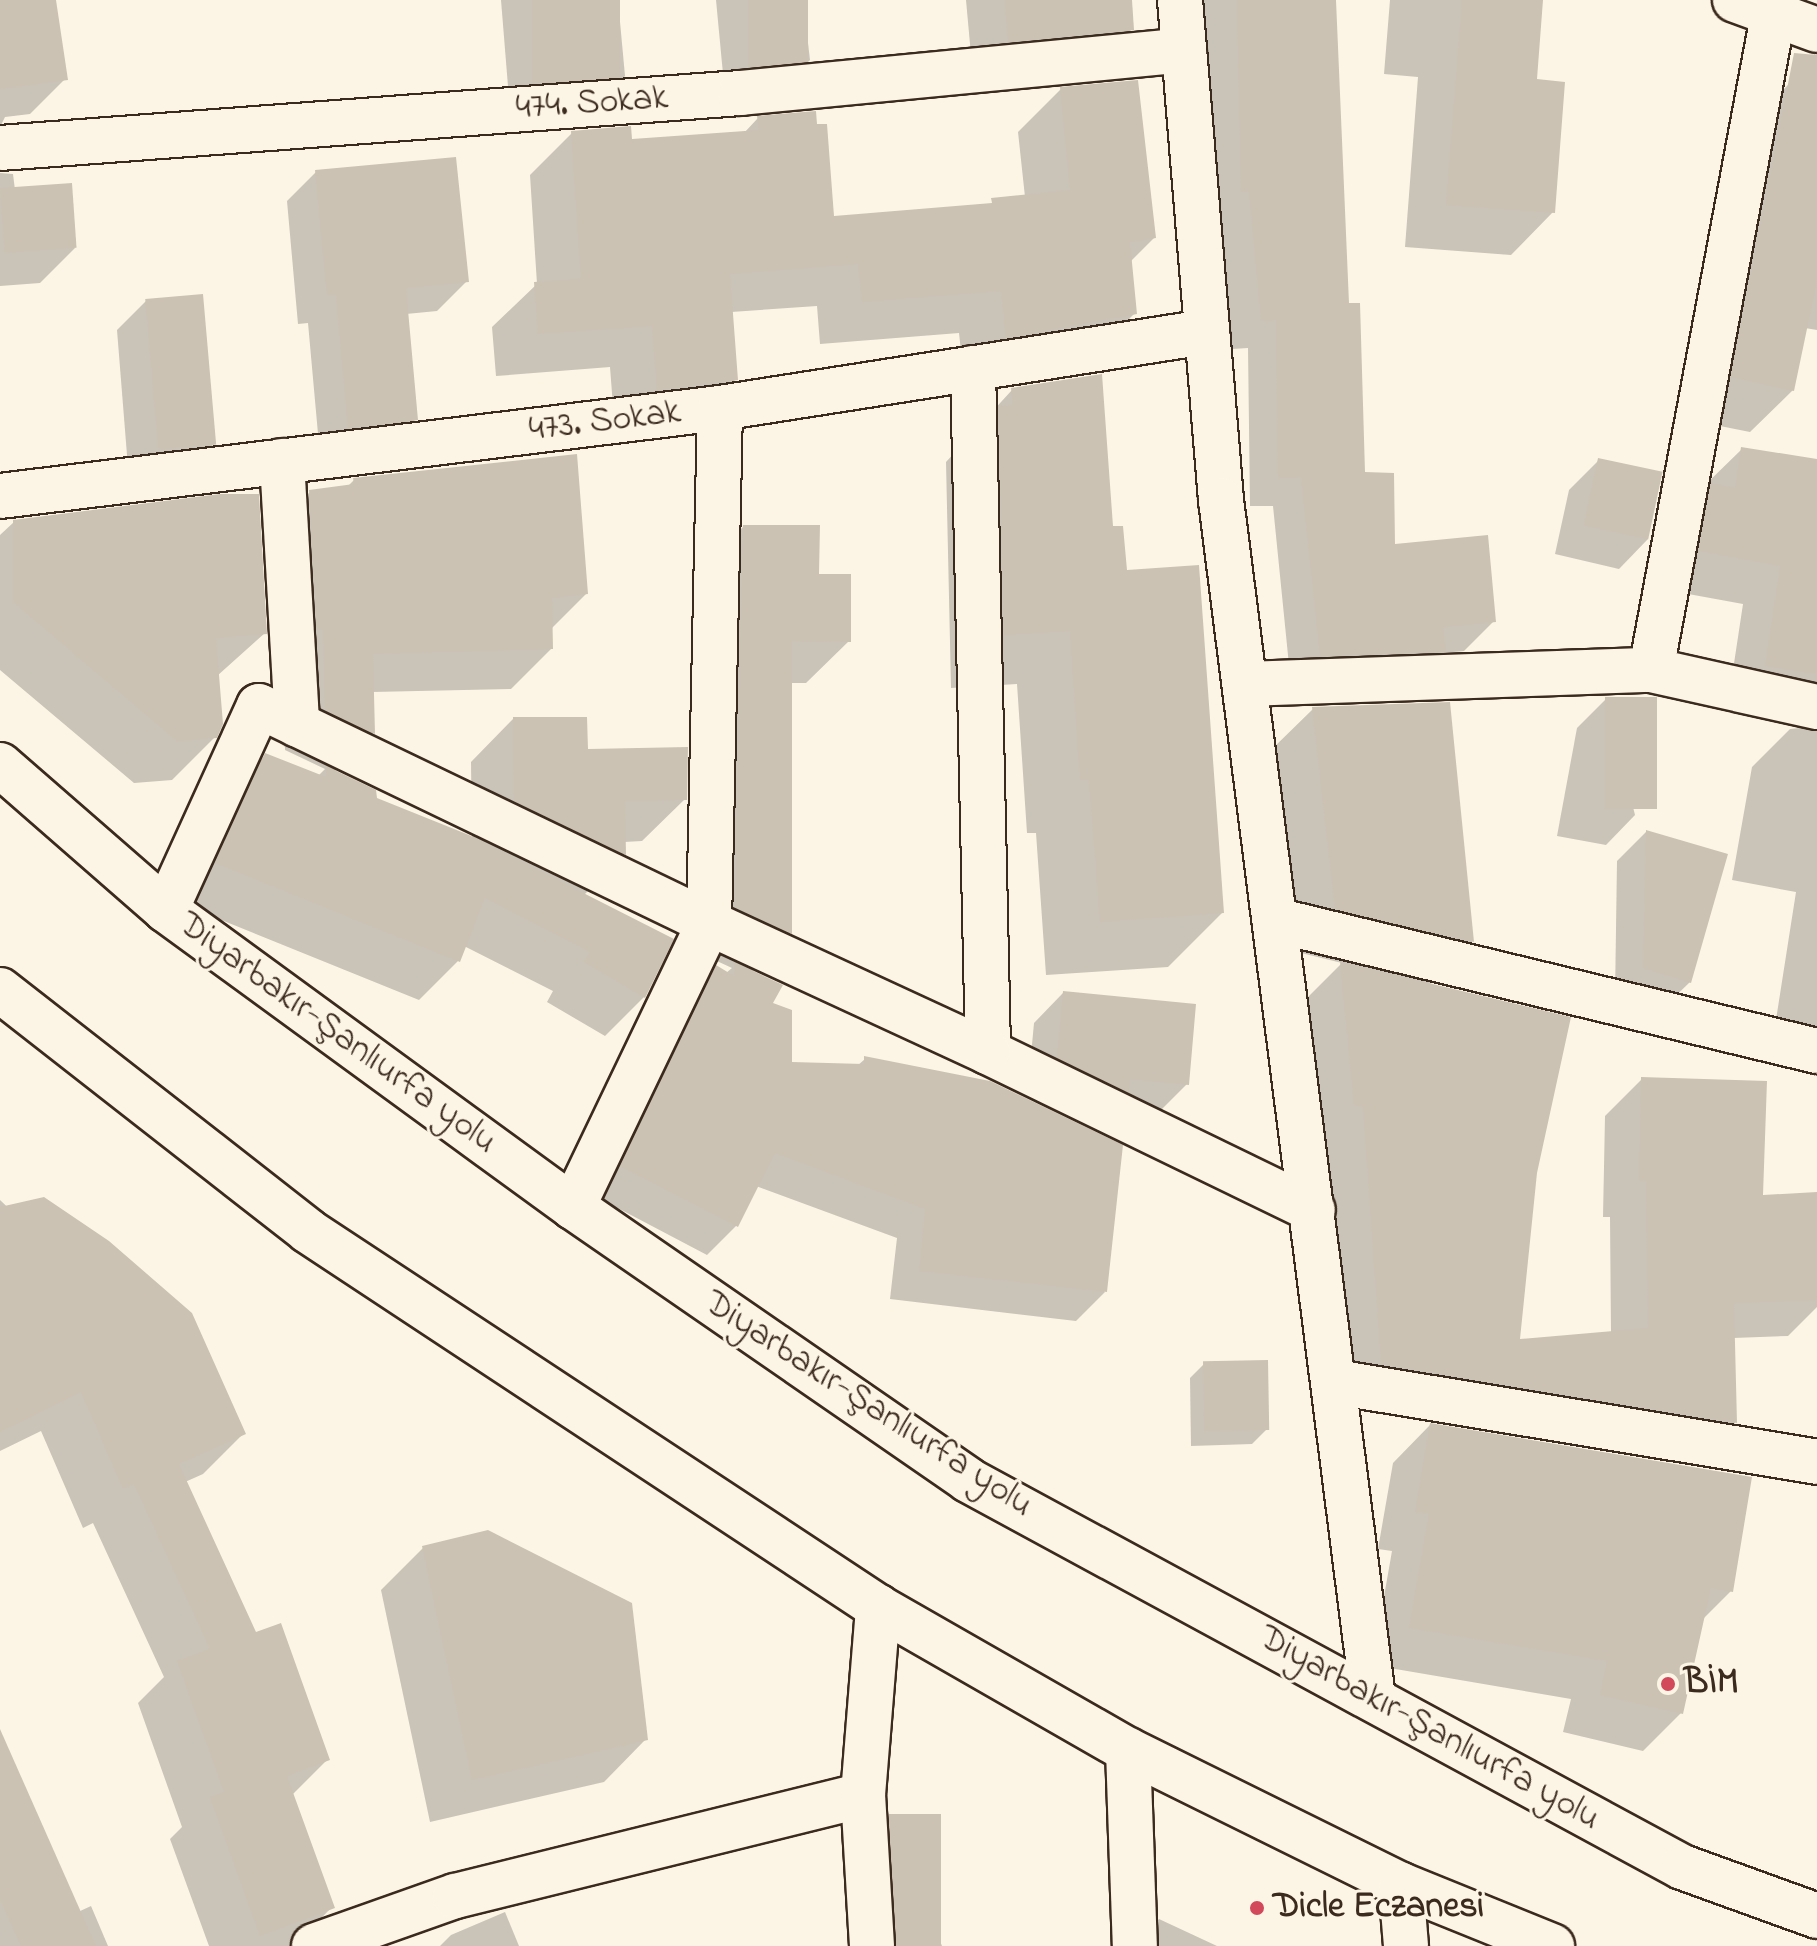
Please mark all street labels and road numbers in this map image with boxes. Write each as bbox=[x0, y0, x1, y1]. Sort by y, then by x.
street label: 474. Sokak bbox=[514, 77, 670, 131]
street label: 473. Sokak bbox=[527, 391, 683, 453]
street label: Diyarbakır-Şanlıurfa yolu bbox=[169, 904, 505, 1164]
street label: Diyarbakır-Şanlıurfa yolu bbox=[695, 1282, 1041, 1528]
street label: Diyarbakır-Şanlıurfa yolu bbox=[1251, 1617, 1607, 1841]

